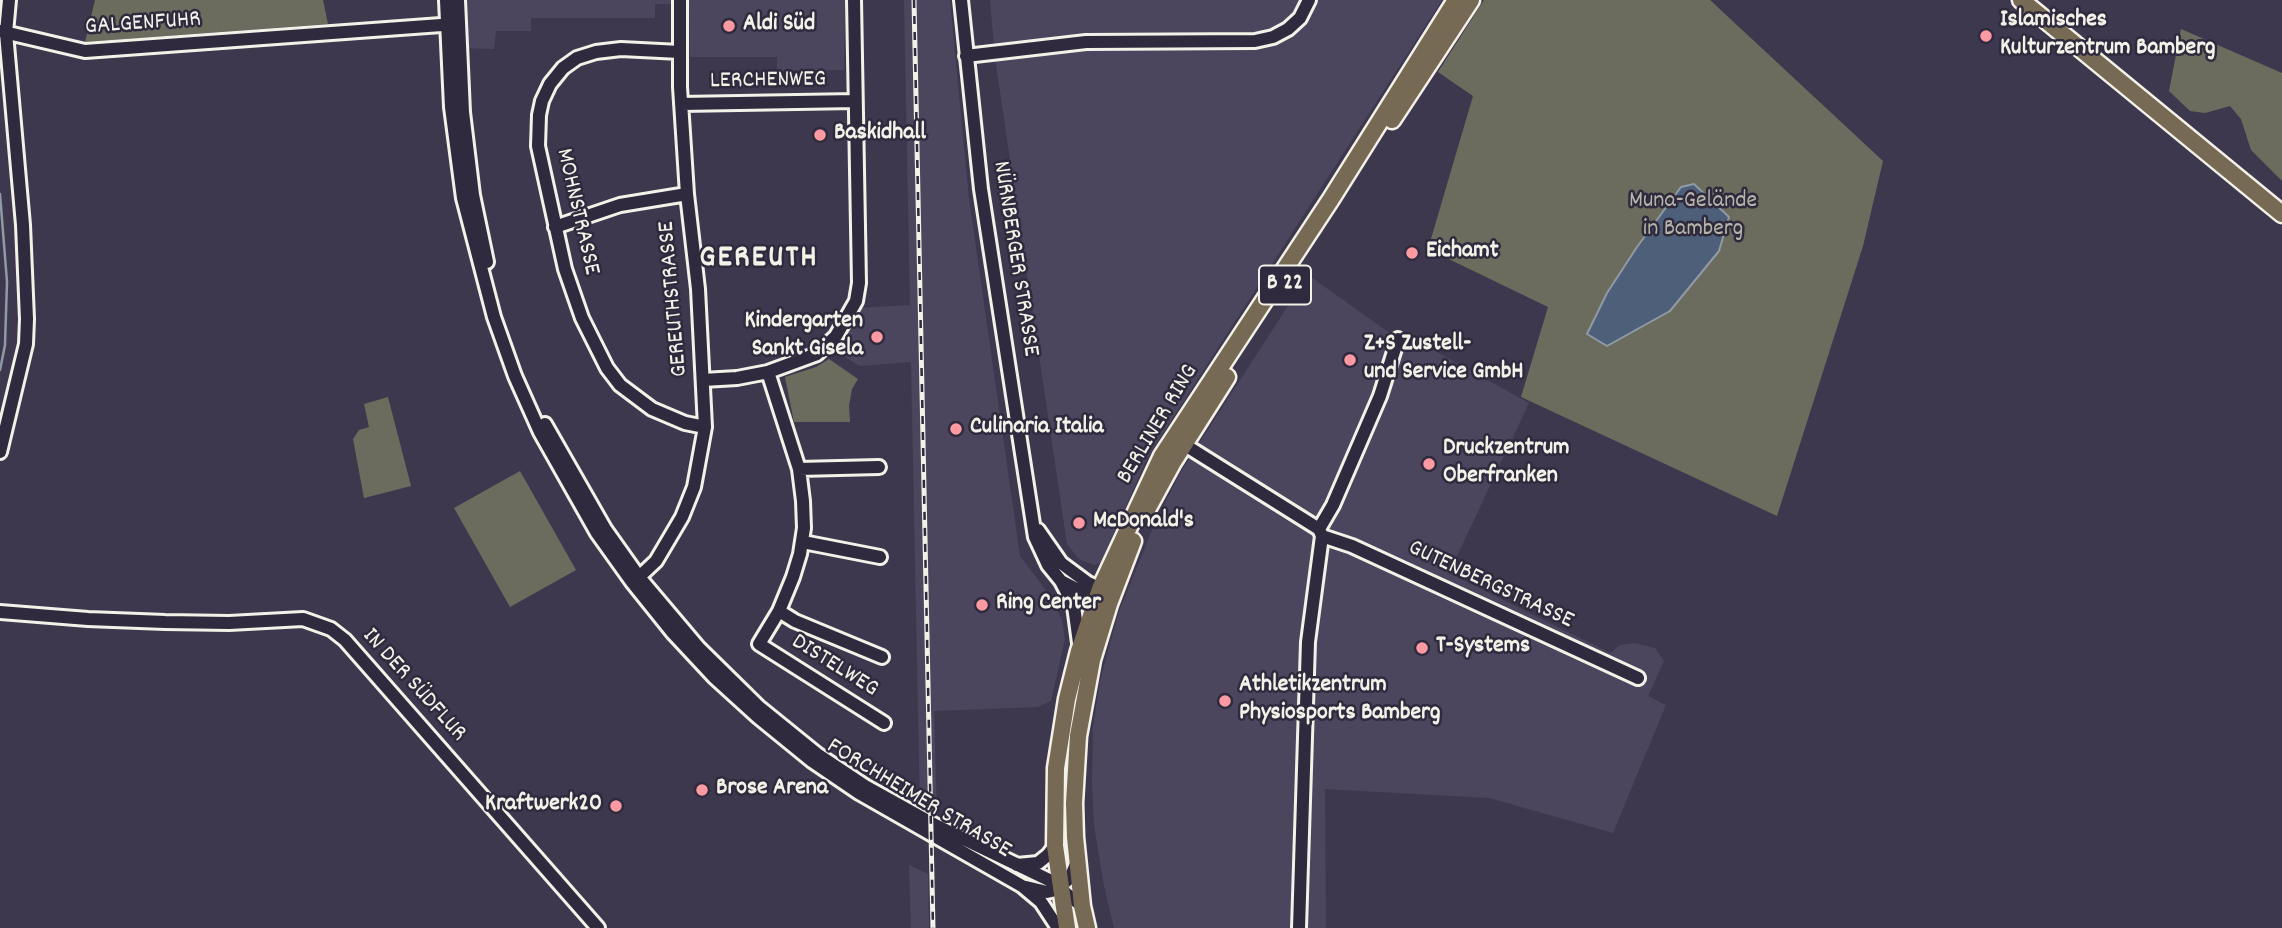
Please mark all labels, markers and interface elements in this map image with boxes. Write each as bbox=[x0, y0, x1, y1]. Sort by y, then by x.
street label: GALGENFUHR bbox=[84, 7, 202, 43]
place label: Islamisches Kulturzentrum Bamberg bbox=[2000, 8, 2216, 64]
place label: Aldi Süd bbox=[743, 12, 815, 40]
marker: Aldi Süd bbox=[721, 18, 737, 34]
marker: Islamisches Kulturzentrum Bamberg bbox=[1978, 28, 1994, 44]
street label: LERCHENWEG bbox=[710, 67, 826, 97]
place label: Baskidhall bbox=[834, 121, 926, 149]
marker: Baskidhall bbox=[812, 127, 828, 143]
street label: MOHNSTRASSE bbox=[547, 146, 605, 278]
street label: NÜRNBERGER STRASSE bbox=[984, 159, 1044, 359]
park label: Muna-Gelände in Bamberg bbox=[1629, 189, 1757, 245]
street label: GEREUTHSTRASSE bbox=[654, 220, 696, 378]
place label: Eichamt bbox=[1426, 239, 1499, 267]
district label: GEREUTH bbox=[700, 242, 818, 280]
marker: Eichamt bbox=[1404, 245, 1420, 261]
road number: B 22 bbox=[1259, 266, 1311, 304]
place label: Kindergarten Sankt Gisela bbox=[745, 309, 863, 365]
marker: Kindergarten Sankt Gisela bbox=[869, 329, 885, 345]
place label: Z+S Zustell- und Service GmbH bbox=[1364, 332, 1524, 388]
marker: Z+S Zustell- und Service GmbH bbox=[1342, 352, 1358, 368]
street label: BERLINER RING bbox=[1112, 360, 1206, 490]
place label: Culinaria Italia bbox=[970, 415, 1104, 443]
marker: Culinaria Italia bbox=[948, 421, 964, 437]
place label: Druckzentrum Oberfranken bbox=[1443, 436, 1569, 492]
marker: Druckzentrum Oberfranken bbox=[1421, 456, 1437, 472]
place label: McDonald's bbox=[1093, 509, 1194, 537]
marker: McDonald's bbox=[1071, 515, 1087, 531]
street label: GUTENBERGSTRASSE bbox=[1403, 535, 1577, 637]
place label: Ring Center bbox=[996, 591, 1101, 619]
marker: Ring Center bbox=[974, 597, 990, 613]
street label: IN DER SÜDFLUR bbox=[355, 623, 471, 749]
street label: DISTELWEG bbox=[785, 629, 883, 705]
place label: T-Systems bbox=[1436, 634, 1530, 662]
marker: T-Systems bbox=[1414, 640, 1430, 656]
place label: Athletikzentrum Physiosports Bamberg bbox=[1239, 673, 1440, 729]
marker: Athletikzentrum Physiosports Bamberg bbox=[1217, 693, 1233, 709]
street label: FORCHHEIMER STRASSE bbox=[821, 734, 1015, 866]
place label: Brose Arena bbox=[716, 776, 828, 804]
marker: Brose Arena bbox=[694, 782, 710, 798]
place label: Kraftwerk20 bbox=[485, 792, 602, 820]
marker: Kraftwerk20 bbox=[608, 798, 624, 814]

